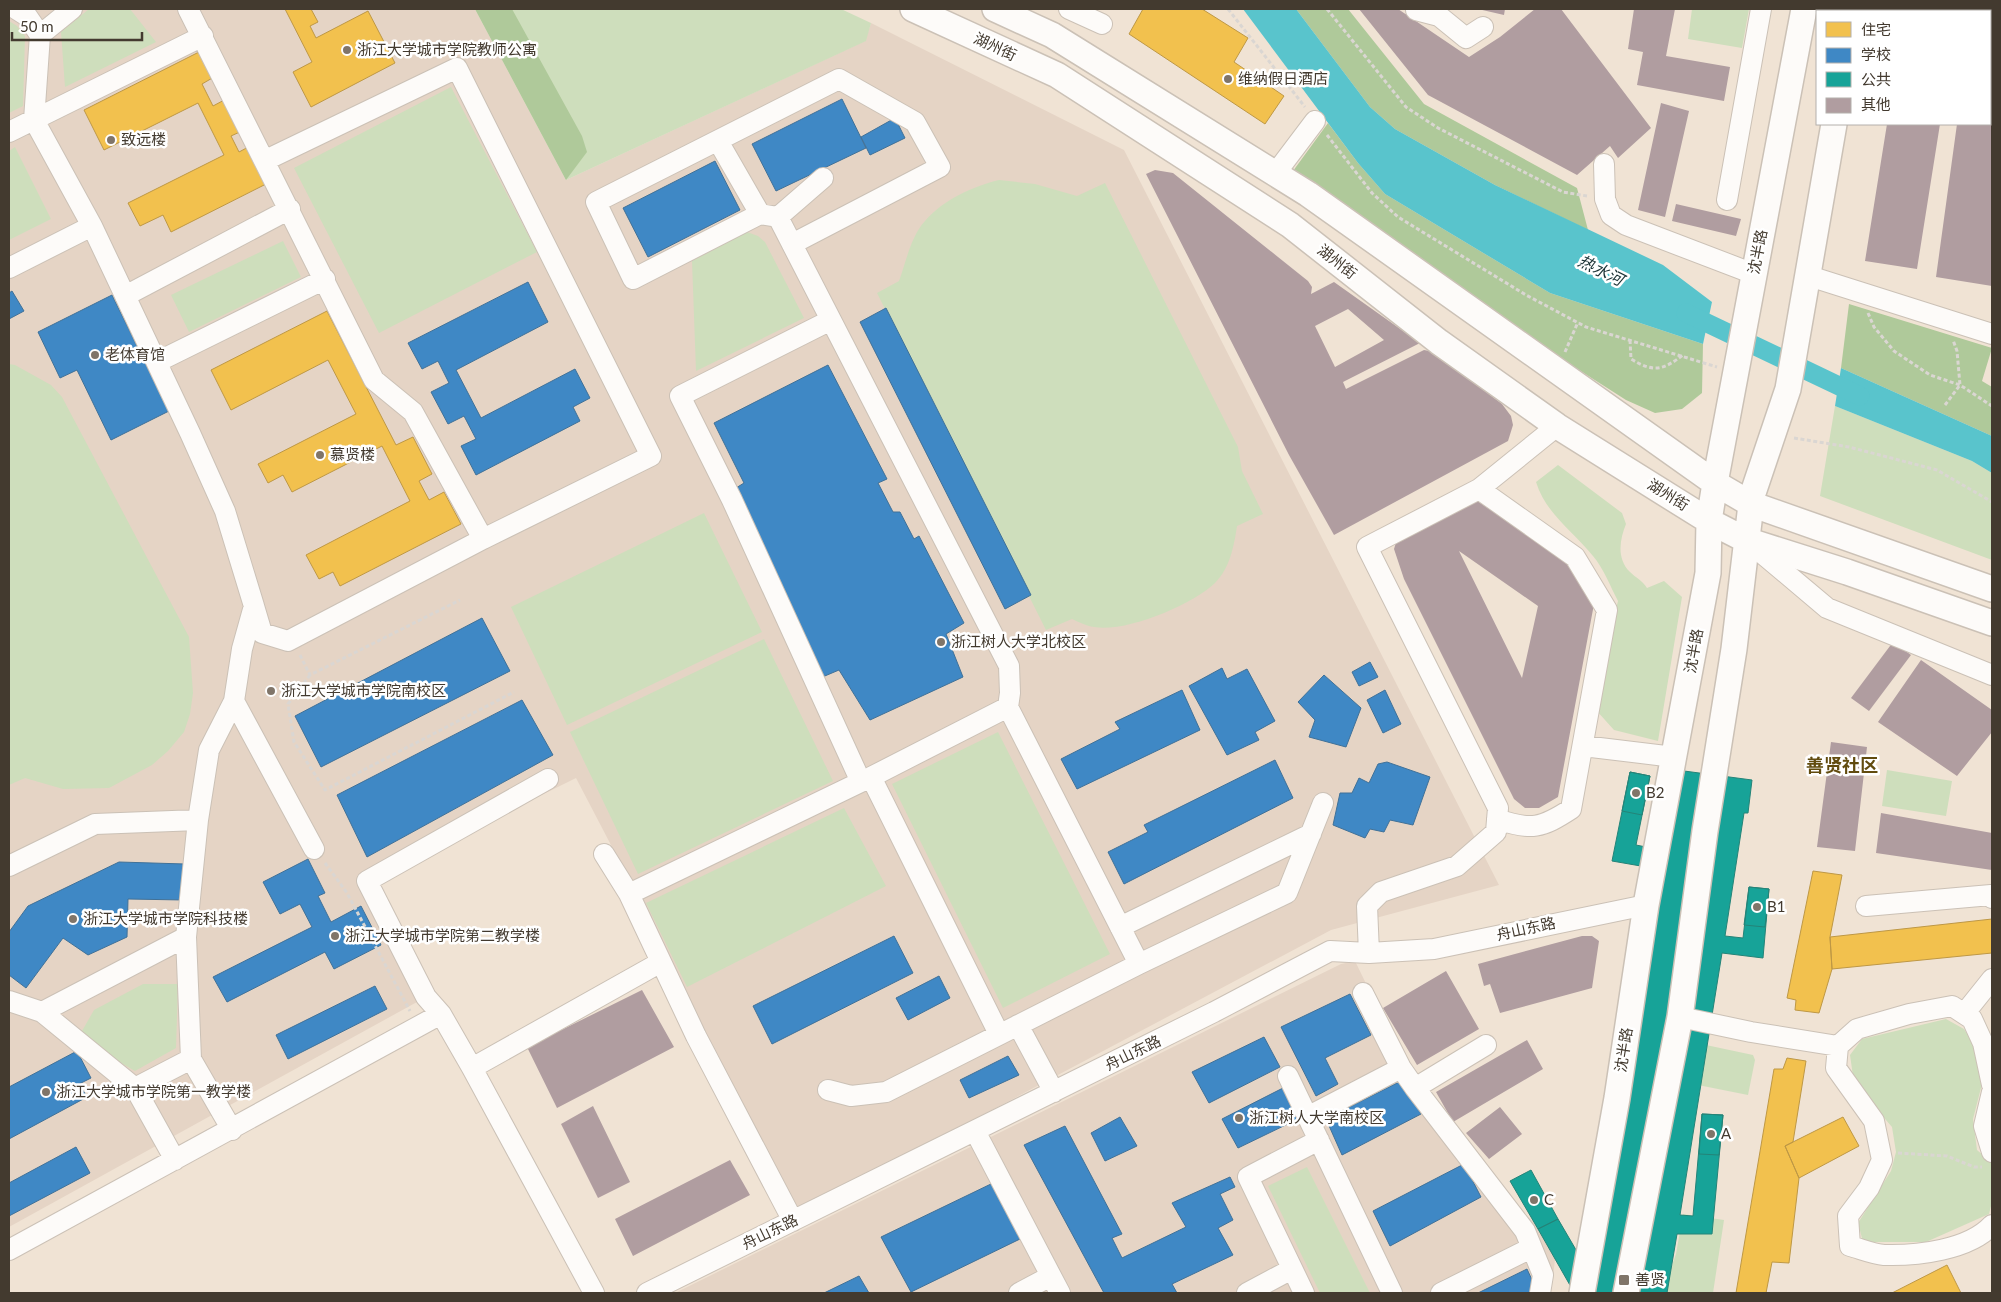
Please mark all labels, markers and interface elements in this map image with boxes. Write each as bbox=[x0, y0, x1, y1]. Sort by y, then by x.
scale bar bbox=[12, 10, 142, 42]
legend bbox=[1816, 10, 1991, 125]
text: 50 m bbox=[20, 17, 54, 35]
text: 住宅 bbox=[1861, 20, 1891, 38]
street label: 湖州街 bbox=[971, 28, 1020, 64]
place label: 浙江大学城市学院教师公寓 bbox=[357, 40, 537, 58]
marker: 浙江大学城市学院教师公寓 bbox=[341, 44, 353, 56]
text: 学校 bbox=[1861, 45, 1891, 63]
place label: 维纳假日酒店 bbox=[1238, 69, 1328, 87]
text: 公共 bbox=[1861, 70, 1891, 88]
marker: 维纳假日酒店 bbox=[1222, 73, 1234, 85]
text: 其他 bbox=[1861, 95, 1891, 113]
place label: 致远楼 bbox=[121, 130, 166, 148]
marker: 致远楼 bbox=[105, 134, 117, 146]
street label: 沈半路 bbox=[1744, 228, 1770, 276]
street label: 湖州街 bbox=[1314, 240, 1361, 282]
water label: 热水河 bbox=[1575, 250, 1630, 290]
place label: 老体育馆 bbox=[105, 345, 165, 363]
marker: 老体育馆 bbox=[89, 349, 101, 361]
place label: 慕贤楼 bbox=[330, 445, 375, 463]
marker: 慕贤楼 bbox=[314, 449, 326, 461]
street label: 湖州街 bbox=[1645, 475, 1692, 514]
street label: 沈半路 bbox=[1680, 627, 1706, 675]
place label: 浙江树人大学北校区 bbox=[951, 632, 1086, 650]
marker: 浙江树人大学北校区 bbox=[935, 636, 947, 648]
place label: 浙江大学城市学院南校区 bbox=[281, 681, 446, 699]
marker: 浙江大学城市学院南校区 bbox=[265, 685, 277, 697]
district label: 善贤社区 bbox=[1806, 754, 1878, 776]
place label: B2 bbox=[1646, 783, 1664, 801]
marker: B2 bbox=[1630, 787, 1642, 799]
place label: B1 bbox=[1767, 897, 1785, 915]
marker: B1 bbox=[1751, 901, 1763, 913]
place label: 浙江大学城市学院科技楼 bbox=[83, 909, 248, 927]
marker: 浙江大学城市学院科技楼 bbox=[67, 913, 79, 925]
street label: 舟山东路 bbox=[1495, 913, 1557, 943]
place label: 浙江大学城市学院第二教学楼 bbox=[345, 926, 540, 944]
marker: 浙江大学城市学院第二教学楼 bbox=[329, 930, 341, 942]
street label: 沈半路 bbox=[1611, 1026, 1635, 1073]
street label: 舟山东路 bbox=[1102, 1031, 1163, 1073]
place label: 浙江大学城市学院第一教学楼 bbox=[56, 1082, 251, 1100]
marker: 浙江大学城市学院第一教学楼 bbox=[40, 1086, 52, 1098]
place label: 浙江树人大学南校区 bbox=[1249, 1108, 1384, 1126]
marker: 浙江树人大学南校区 bbox=[1233, 1112, 1245, 1124]
place label: A bbox=[1721, 1124, 1732, 1142]
marker: A bbox=[1705, 1128, 1717, 1140]
place label: C bbox=[1544, 1190, 1554, 1208]
marker: C bbox=[1528, 1194, 1540, 1206]
street label: 舟山东路 bbox=[739, 1210, 800, 1252]
place label: 善贤 bbox=[1635, 1270, 1665, 1288]
marker: 善贤 bbox=[1617, 1273, 1631, 1287]

